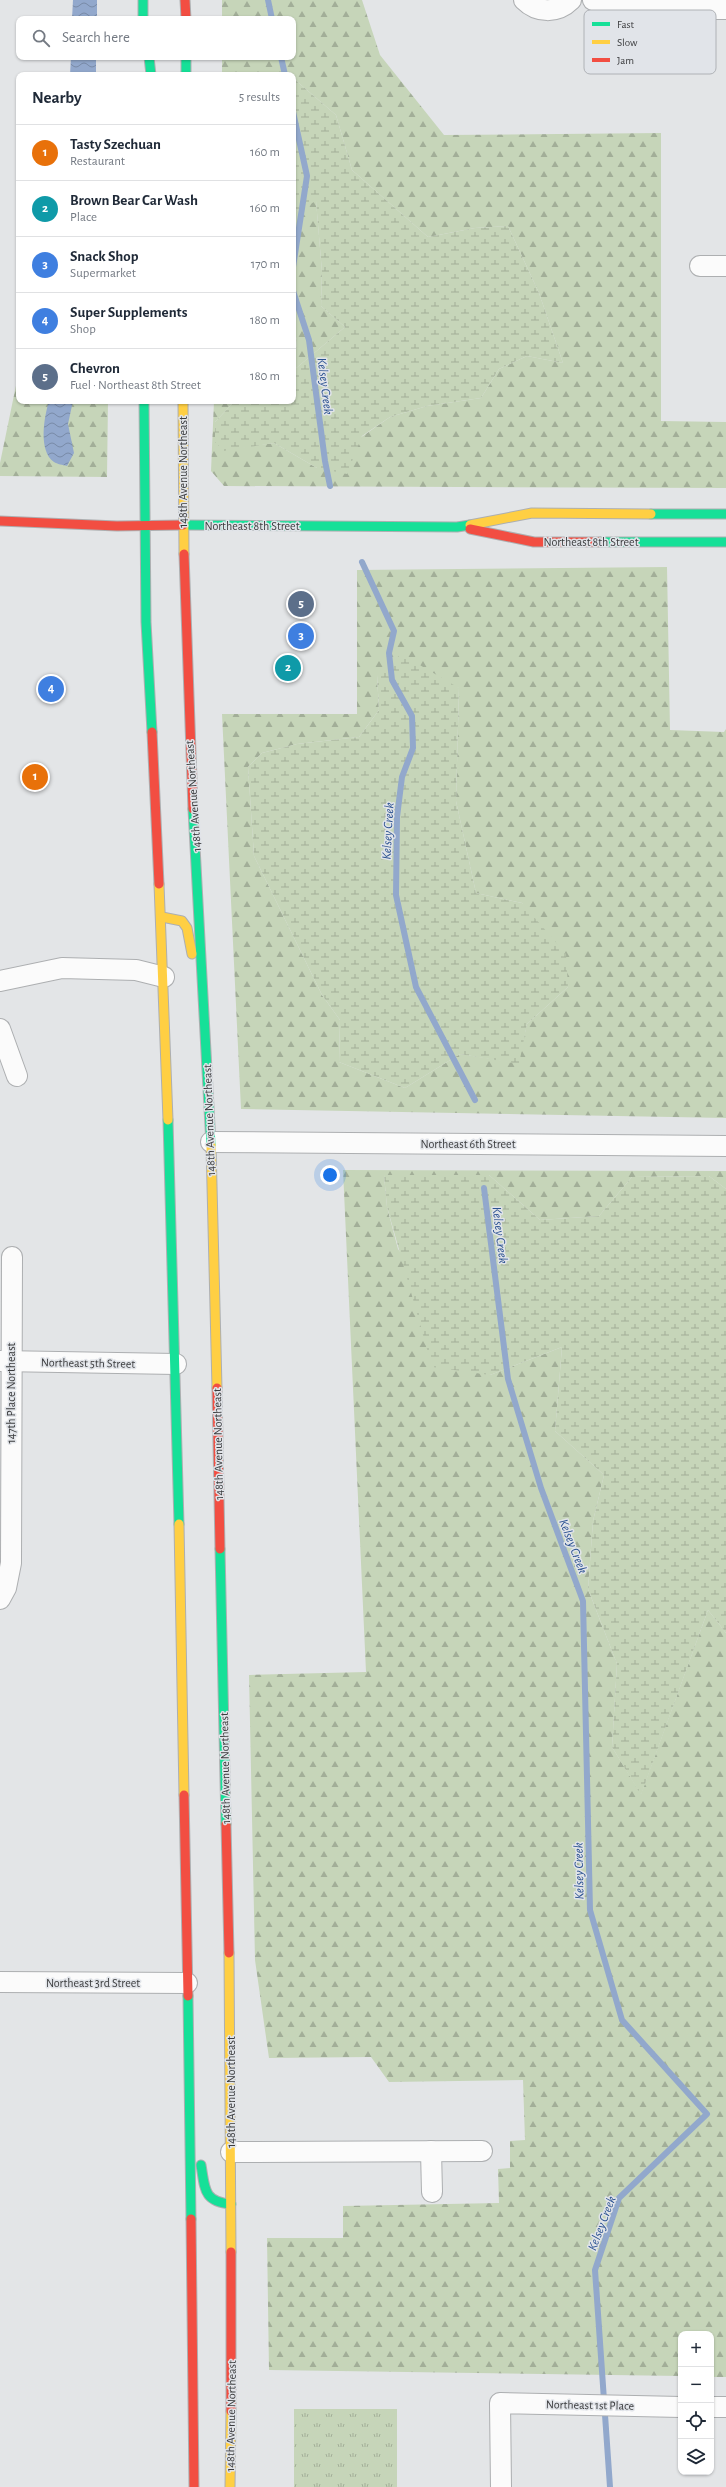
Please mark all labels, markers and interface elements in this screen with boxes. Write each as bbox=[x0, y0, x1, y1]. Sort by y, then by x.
legend bbox=[584, 10, 716, 74]
search box bbox=[16, 16, 296, 60]
text: Fast bbox=[617, 19, 635, 30]
icon: search bbox=[30, 27, 52, 49]
text: Search here bbox=[62, 30, 130, 45]
text: Slow bbox=[617, 37, 638, 48]
text: Jam bbox=[617, 55, 634, 66]
text: Nearby bbox=[32, 89, 82, 106]
text: 5 results bbox=[239, 91, 280, 104]
text: Tasty Szechuan bbox=[70, 137, 161, 152]
text: 1 bbox=[43, 146, 47, 159]
text: 160 m bbox=[250, 146, 280, 159]
text: Restaurant bbox=[70, 155, 125, 168]
text: Brown Bear Car Wash bbox=[70, 193, 198, 208]
text: 2 bbox=[42, 202, 48, 215]
text: 160 m bbox=[250, 202, 280, 215]
text: Place bbox=[70, 211, 97, 224]
text: Snack Shop bbox=[70, 249, 138, 264]
text: 3 bbox=[42, 258, 48, 271]
text: 170 m bbox=[251, 258, 280, 271]
text: Supermarket bbox=[70, 267, 136, 280]
text: Super Supplements bbox=[70, 305, 187, 320]
text: 4 bbox=[42, 314, 48, 327]
text: 180 m bbox=[250, 314, 280, 327]
text: Shop bbox=[70, 323, 96, 336]
water label: Kelsey Creek bbox=[315, 357, 334, 415]
text: Chevron bbox=[70, 361, 120, 376]
text: 5 bbox=[42, 370, 48, 383]
text: 180 m bbox=[250, 370, 280, 383]
text: Fuel · Northeast 8th Street bbox=[70, 379, 201, 392]
street label: 148th Avenue Northeast bbox=[177, 416, 189, 528]
street label: Northeast 8th Street bbox=[205, 520, 300, 532]
street label: Northeast 8th Street bbox=[544, 536, 639, 548]
pin: 5 bbox=[288, 589, 314, 619]
pin: 3 bbox=[288, 621, 314, 651]
pin: 2 bbox=[275, 653, 301, 683]
pin: 4 bbox=[38, 674, 64, 704]
street label: 148th Avenue Northeast bbox=[183, 740, 203, 852]
pin: 1 bbox=[22, 762, 48, 792]
water label: Kelsey Creek bbox=[381, 802, 396, 860]
street label: 148th Avenue Northeast bbox=[201, 1064, 217, 1176]
street label: Northeast 6th Street bbox=[421, 1138, 516, 1150]
your location bbox=[320, 1165, 340, 1185]
water label: Kelsey Creek bbox=[490, 1206, 509, 1264]
street label: 147th Place Northeast bbox=[5, 1342, 17, 1443]
street label: Northeast 5th Street bbox=[41, 1356, 135, 1370]
street label: 148th Avenue Northeast bbox=[211, 1388, 225, 1500]
water label: Kelsey Creek bbox=[556, 1518, 589, 1576]
street label: 148th Avenue Northeast bbox=[218, 1712, 232, 1824]
water label: Kelsey Creek bbox=[573, 1842, 586, 1900]
street label: Northeast 3rd Street bbox=[46, 1977, 140, 1989]
street label: 148th Avenue Northeast bbox=[225, 2036, 237, 2148]
water label: Kelsey Creek bbox=[586, 2195, 619, 2253]
map controls bbox=[678, 2331, 714, 2475]
button: + bbox=[678, 2331, 714, 2367]
street label: 148th Avenue Northeast bbox=[224, 2360, 238, 2472]
button: − bbox=[678, 2367, 714, 2403]
street label: Northeast 1st Place bbox=[546, 2398, 634, 2412]
button: locate bbox=[678, 2403, 714, 2439]
button: layers bbox=[678, 2439, 714, 2475]

